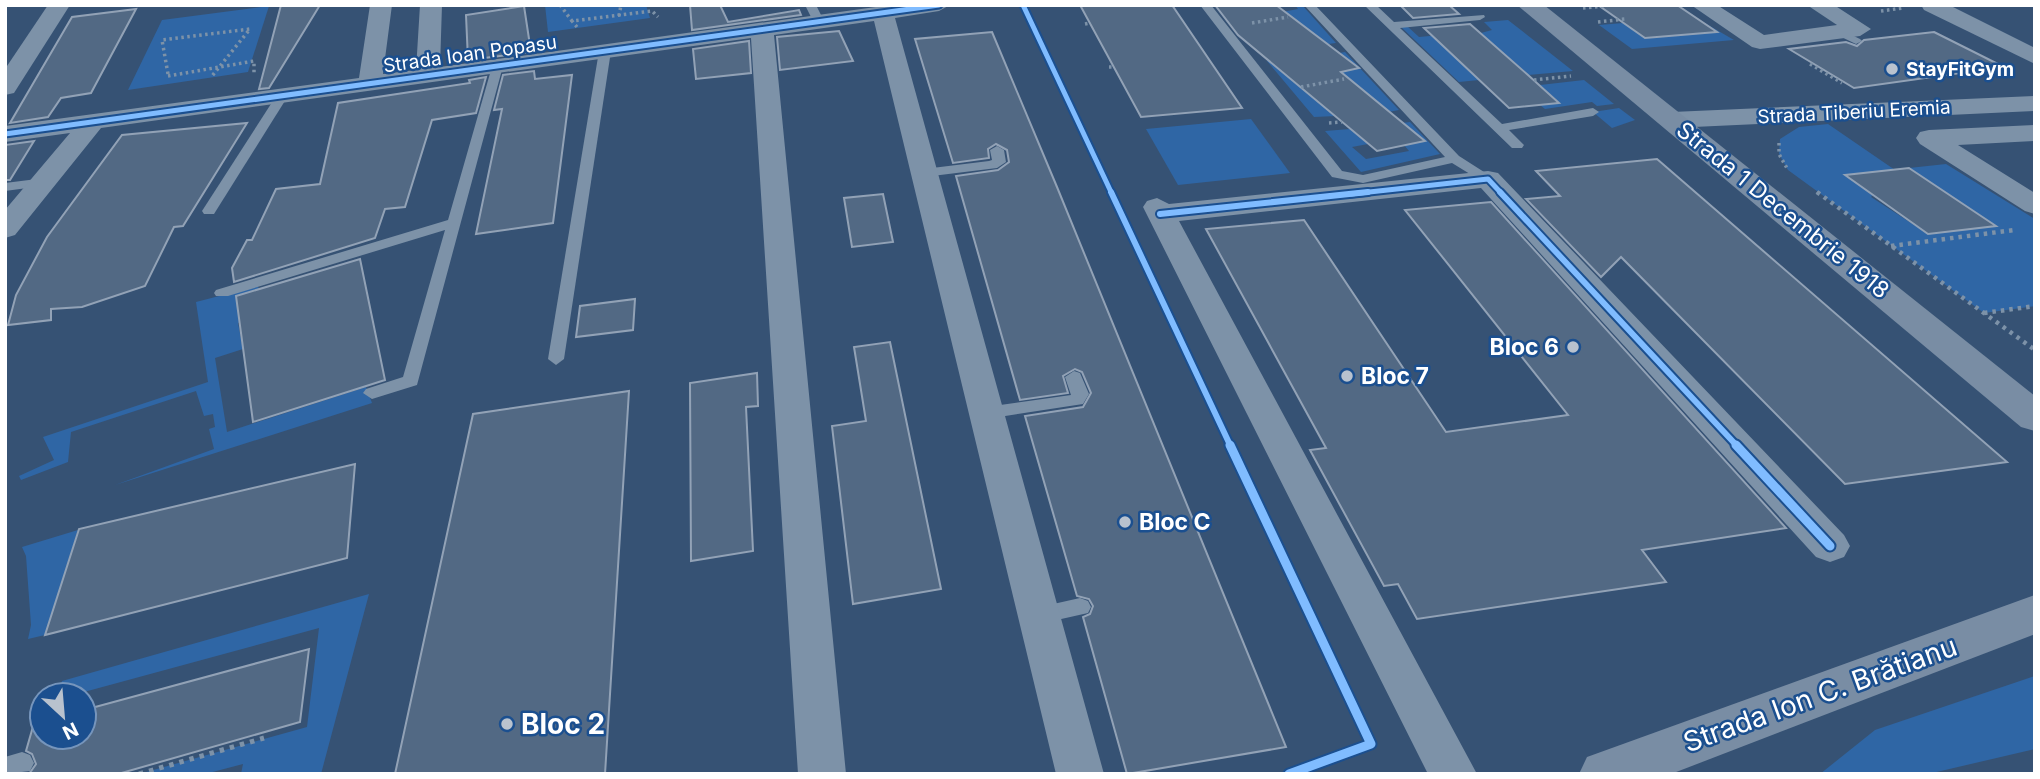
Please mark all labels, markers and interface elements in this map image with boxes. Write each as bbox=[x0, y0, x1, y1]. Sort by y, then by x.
street label: Strada Ioan Popasu bbox=[382, 30, 558, 78]
place label: StayFitGym bbox=[1906, 58, 2014, 81]
marker: StayFitGym bbox=[1884, 61, 1900, 77]
street label: Strada Tiberiu Eremia bbox=[1757, 95, 1951, 129]
street label: Strada 1 Decembrie 1918 bbox=[1671, 116, 1895, 304]
place label: Bloc 6 bbox=[1490, 333, 1559, 361]
marker: Bloc 6 bbox=[1565, 339, 1581, 355]
place label: Bloc 7 bbox=[1361, 362, 1429, 390]
marker: Bloc 7 bbox=[1339, 368, 1355, 384]
place label: Bloc C bbox=[1139, 508, 1211, 536]
marker: Bloc C bbox=[1117, 514, 1133, 530]
street label: Strada Ion C. Brătianu bbox=[1679, 629, 1961, 759]
north arrow bbox=[28, 681, 98, 751]
place label: Bloc 2 bbox=[521, 707, 605, 741]
marker: Bloc 2 bbox=[499, 716, 515, 732]
text: N bbox=[59, 717, 82, 744]

